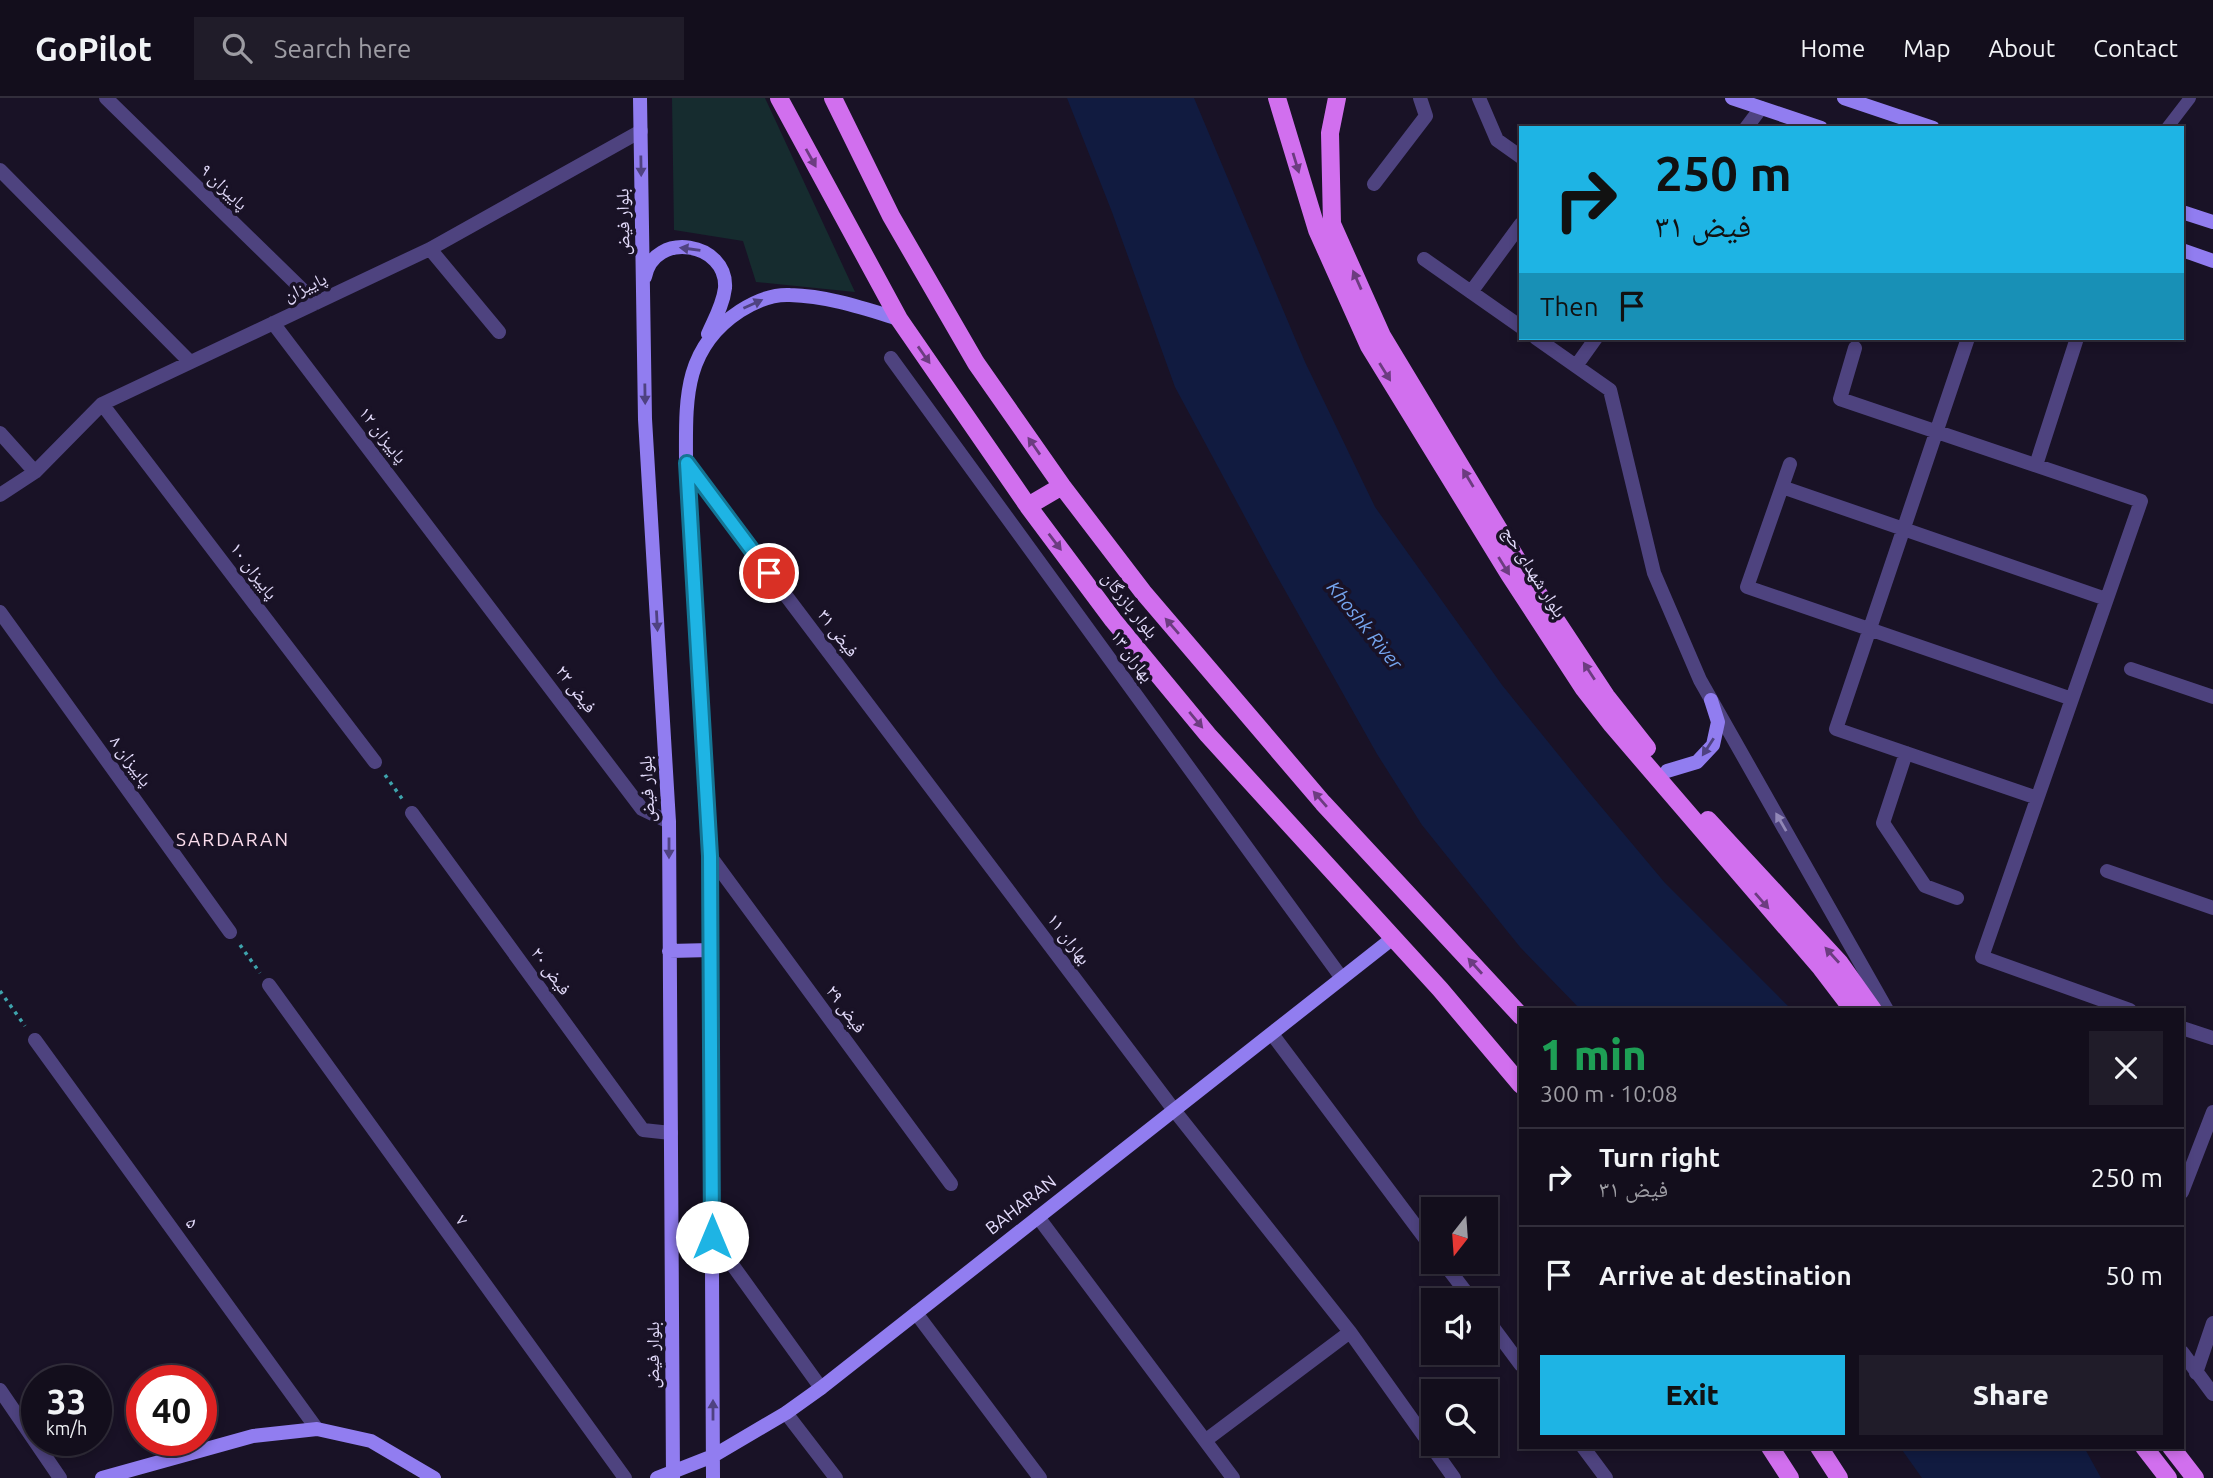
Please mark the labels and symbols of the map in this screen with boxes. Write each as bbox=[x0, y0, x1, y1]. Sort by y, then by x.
one-way arrow bbox=[804, 149, 816, 169]
one-way arrow bbox=[1292, 153, 1302, 174]
one-way arrow bbox=[635, 155, 647, 177]
street label: پاییزان ۹ bbox=[196, 159, 252, 215]
street label: بلوار فیض bbox=[611, 188, 635, 256]
one-way arrow bbox=[679, 243, 701, 254]
street label: پاییزان bbox=[280, 267, 330, 307]
one-way arrow bbox=[1351, 270, 1363, 290]
one-way arrow bbox=[743, 298, 763, 310]
one-way arrow bbox=[917, 346, 930, 365]
one-way arrow bbox=[1378, 362, 1391, 382]
one-way arrow bbox=[639, 383, 651, 405]
street label: پاییزان ۱۲ bbox=[354, 402, 412, 468]
one-way arrow bbox=[1027, 436, 1040, 456]
one-way arrow bbox=[1461, 469, 1474, 488]
street label: بلوار شهدای حج bbox=[1496, 522, 1571, 622]
one-way arrow bbox=[1047, 532, 1062, 550]
street label: پاییزان ۱۰ bbox=[225, 538, 283, 604]
pin bbox=[739, 543, 799, 603]
one-way arrow bbox=[1498, 556, 1510, 575]
street label: بلوار بازرگان bbox=[1097, 567, 1163, 643]
water label: Khoshk River bbox=[1323, 576, 1408, 674]
street label: فیض ۳۱ bbox=[813, 605, 863, 661]
one-way arrow bbox=[652, 610, 663, 632]
one-way arrow bbox=[1164, 617, 1180, 635]
street label: بهاران ۱۳ bbox=[1106, 626, 1158, 686]
street label: فیض ۲۲ bbox=[551, 661, 601, 717]
one-way arrow bbox=[1583, 661, 1596, 680]
one-way arrow bbox=[1188, 711, 1203, 728]
street label: پاییزان ۸ bbox=[105, 731, 157, 791]
one-way arrow bbox=[1702, 737, 1715, 757]
street label: بلوار فیض bbox=[634, 755, 660, 823]
one-way arrow bbox=[1312, 790, 1328, 808]
one-way arrow bbox=[1775, 813, 1787, 832]
district label: SARDARAN bbox=[176, 828, 290, 850]
one-way arrow bbox=[663, 837, 675, 859]
one-way arrow bbox=[1754, 892, 1770, 910]
street label: بهاران ۱۱ bbox=[1043, 909, 1095, 969]
street label: فیض ۲۰ bbox=[526, 943, 576, 999]
one-way arrow bbox=[1824, 946, 1840, 964]
one-way arrow bbox=[1467, 958, 1483, 975]
street label: فیض ۲۹ bbox=[821, 981, 871, 1037]
street label: BAHARAN bbox=[981, 1171, 1060, 1238]
north arrow bbox=[1421, 1197, 1498, 1274]
position arrow bbox=[675, 1200, 749, 1274]
street label: ۷ bbox=[452, 1210, 473, 1229]
street label: ۵ bbox=[182, 1213, 203, 1232]
street label: بلوار فیض bbox=[642, 1321, 664, 1388]
speed limit sign: 40 bbox=[126, 1365, 217, 1456]
one-way arrow bbox=[707, 1399, 719, 1421]

